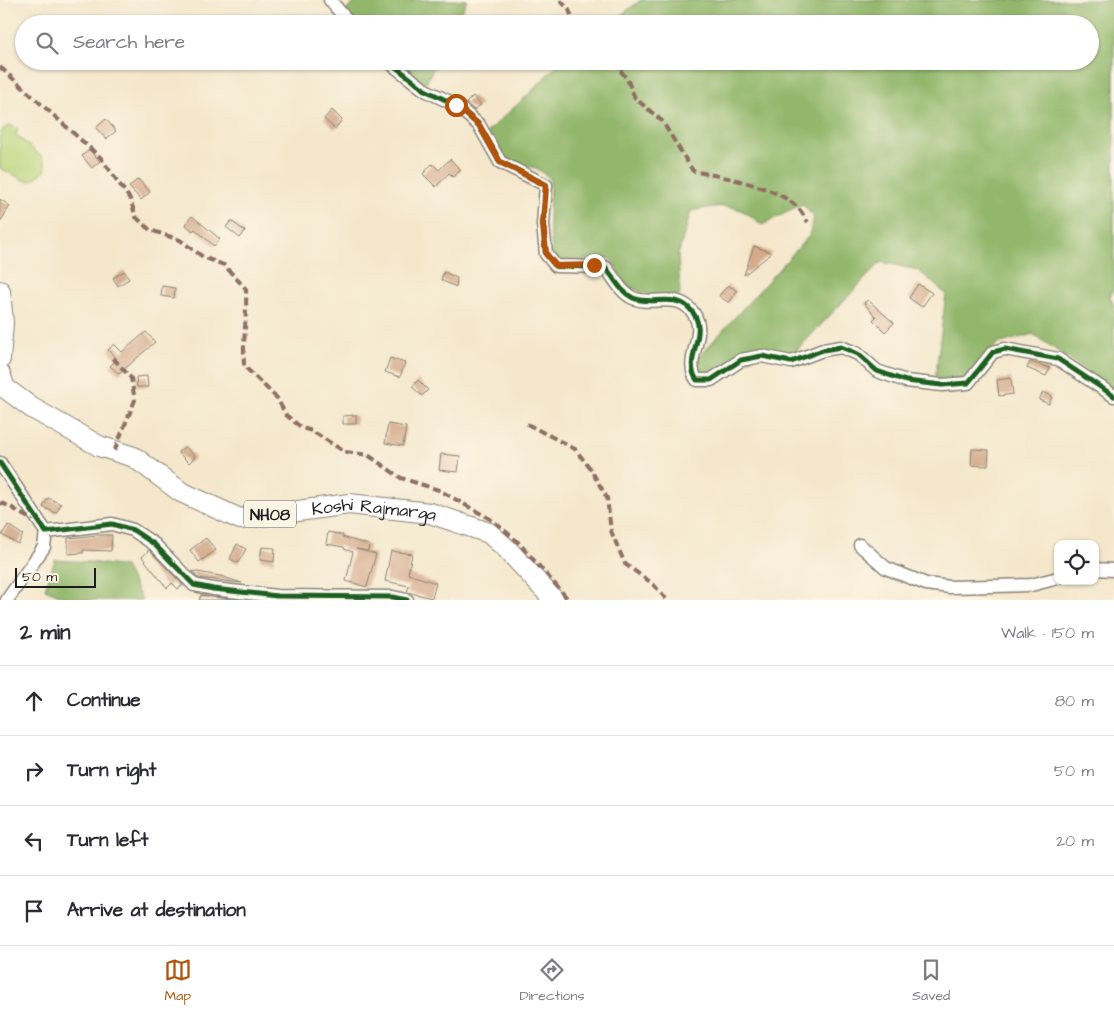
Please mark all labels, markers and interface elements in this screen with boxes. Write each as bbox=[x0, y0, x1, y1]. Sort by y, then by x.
search box bbox=[15, 15, 1099, 70]
icon: search bbox=[33, 29, 61, 57]
text: Search here bbox=[73, 29, 185, 56]
route start bbox=[445, 94, 468, 117]
route end bbox=[583, 254, 606, 277]
street label: Koshi Rajmarga bbox=[310, 492, 440, 527]
road number: NH08 bbox=[244, 500, 296, 528]
map controls bbox=[1054, 540, 1099, 585]
button: locate bbox=[1054, 540, 1099, 585]
scale bar bbox=[15, 565, 96, 588]
text: 50 m bbox=[22, 567, 57, 587]
text: 2 min bbox=[20, 618, 70, 647]
text: Walk · 150 m bbox=[1001, 622, 1094, 644]
icon: ahead bbox=[20, 687, 48, 715]
text: Continue bbox=[67, 687, 141, 714]
text: 80 m bbox=[1055, 690, 1094, 712]
icon: right bbox=[20, 757, 48, 785]
text: Turn right bbox=[67, 757, 156, 784]
text: 50 m bbox=[1054, 760, 1094, 782]
icon: left bbox=[20, 827, 48, 855]
text: Turn left bbox=[67, 827, 148, 854]
text: 20 m bbox=[1056, 830, 1094, 852]
icon: arrive bbox=[20, 897, 48, 925]
text: Arrive at destination bbox=[67, 897, 246, 924]
tab: Map bbox=[164, 956, 192, 1006]
tab: Directions bbox=[519, 956, 584, 1006]
tab: Saved bbox=[912, 956, 950, 1006]

